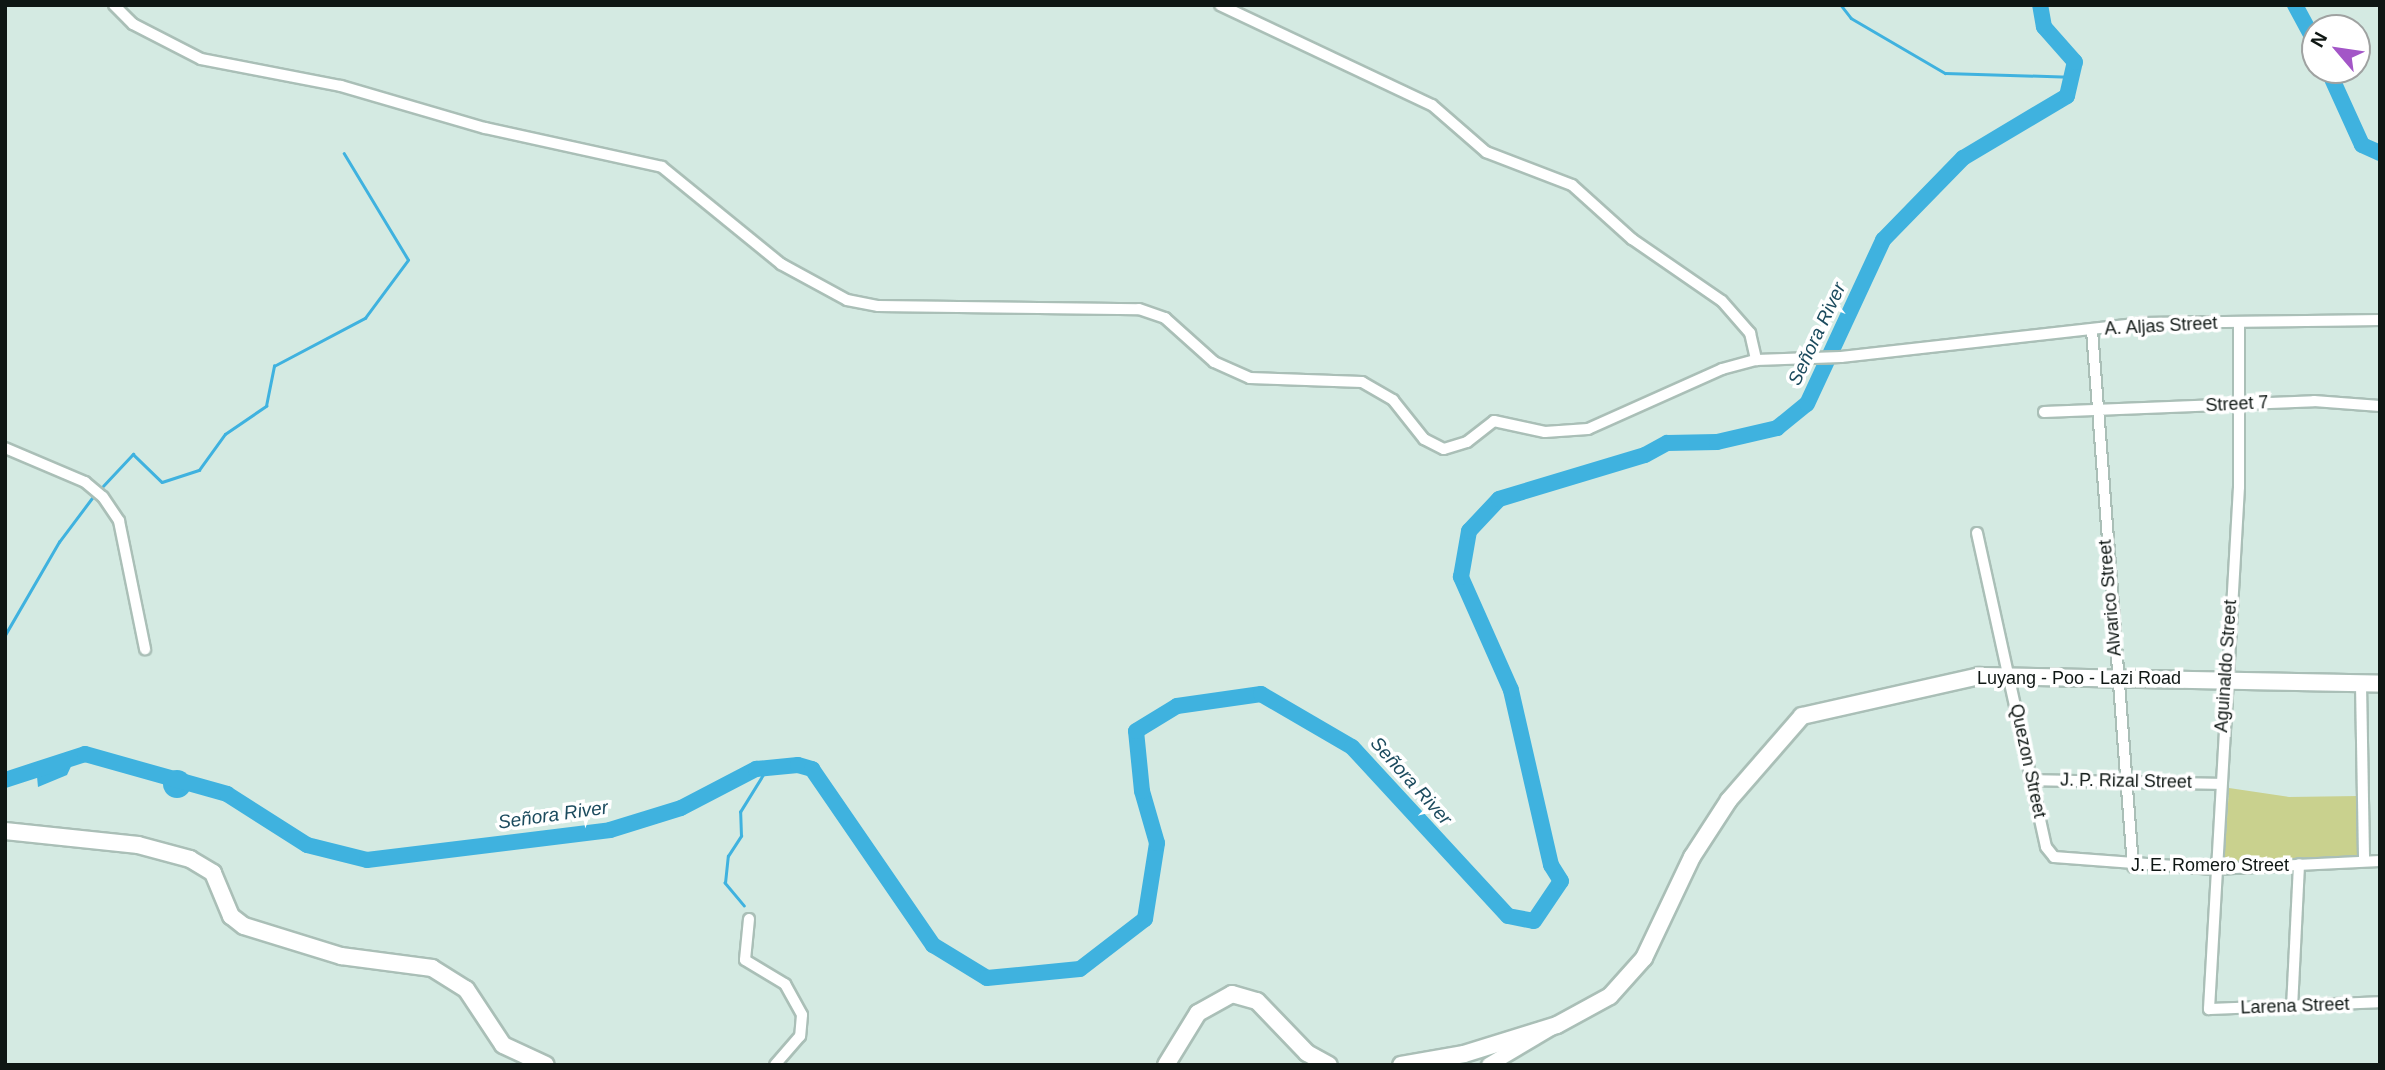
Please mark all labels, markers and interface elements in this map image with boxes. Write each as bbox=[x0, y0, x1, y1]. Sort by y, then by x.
north arrow bbox=[2301, 14, 2371, 84]
text: N bbox=[2306, 28, 2331, 51]
water label: Señora River bbox=[1783, 279, 1851, 389]
street label: A. Aljas Street bbox=[2103, 312, 2219, 340]
street label: Street 7 bbox=[2205, 392, 2269, 416]
street label: Alvarico Street bbox=[2094, 539, 2126, 657]
street label: Aguinaldo Street bbox=[2211, 599, 2241, 733]
street label: Luyang - Poo - Lazi Road bbox=[1977, 667, 2181, 689]
street label: Quezon Street bbox=[2005, 702, 2051, 820]
water label: Señora River bbox=[1365, 732, 1457, 830]
street label: J. P. Rizal Street bbox=[2060, 769, 2192, 793]
water label: Señora River bbox=[497, 796, 609, 834]
street label: J. E. Romero Street bbox=[2131, 854, 2289, 876]
street label: Larena Street bbox=[2240, 993, 2350, 1019]

